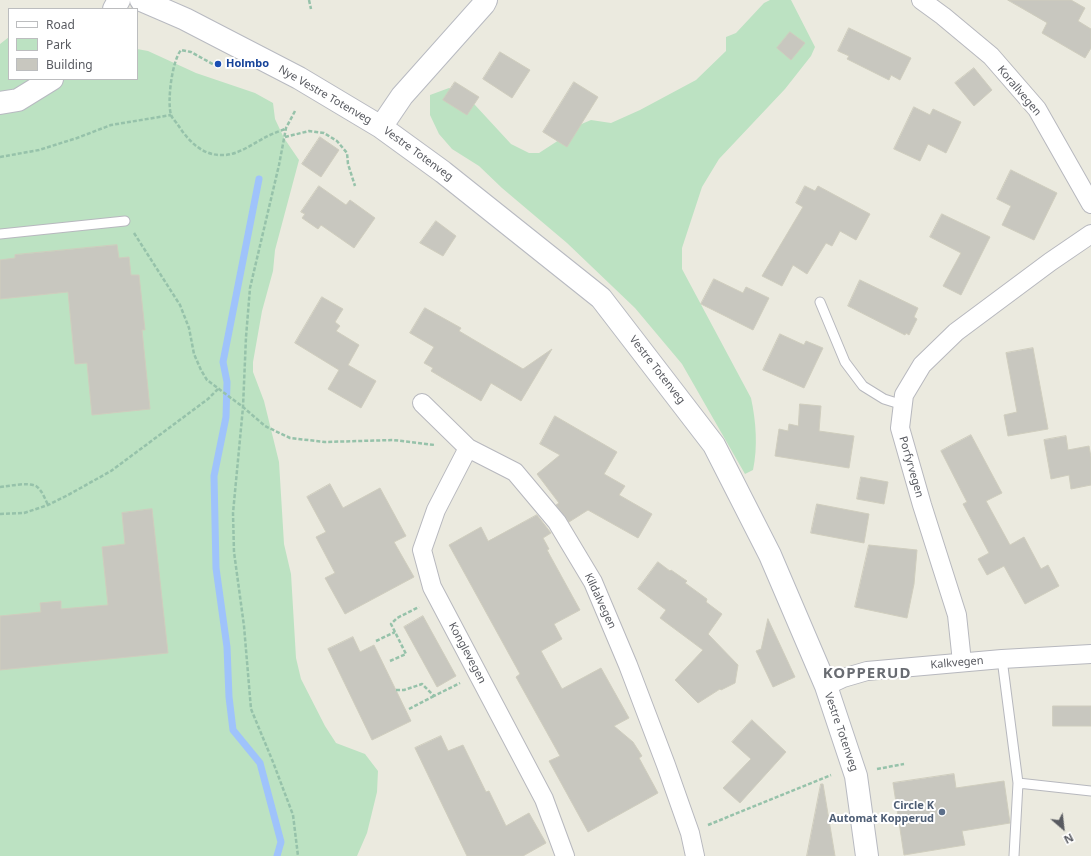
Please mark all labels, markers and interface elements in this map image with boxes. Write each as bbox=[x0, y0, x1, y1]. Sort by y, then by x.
legend bbox=[8, 8, 138, 80]
text: Road bbox=[46, 16, 75, 33]
text: Park bbox=[46, 36, 71, 53]
text: Building bbox=[46, 56, 93, 73]
place label: Holmbo bbox=[226, 57, 269, 71]
marker: Holmbo bbox=[213, 59, 223, 69]
street label: Nye Vestre Totenveg bbox=[276, 63, 374, 127]
street label: Korallvegen bbox=[994, 63, 1044, 119]
street label: Vestre Totenveg bbox=[381, 124, 455, 184]
street label: Vestre Totenveg bbox=[626, 333, 688, 407]
street label: Porfyrvegen bbox=[896, 435, 926, 499]
street label: Kildalvegen bbox=[581, 571, 619, 631]
street label: Konglevegen bbox=[445, 620, 489, 686]
street label: Kalkvegen bbox=[930, 654, 984, 672]
district label: KOPPERUD bbox=[823, 665, 911, 683]
street label: Vestre Totenveg bbox=[821, 691, 861, 773]
place label: Circle K Automat Kopperud bbox=[829, 799, 934, 825]
marker: Circle K Automat Kopperud bbox=[937, 807, 947, 817]
north arrow bbox=[1043, 808, 1083, 848]
text: N bbox=[1061, 830, 1076, 848]

